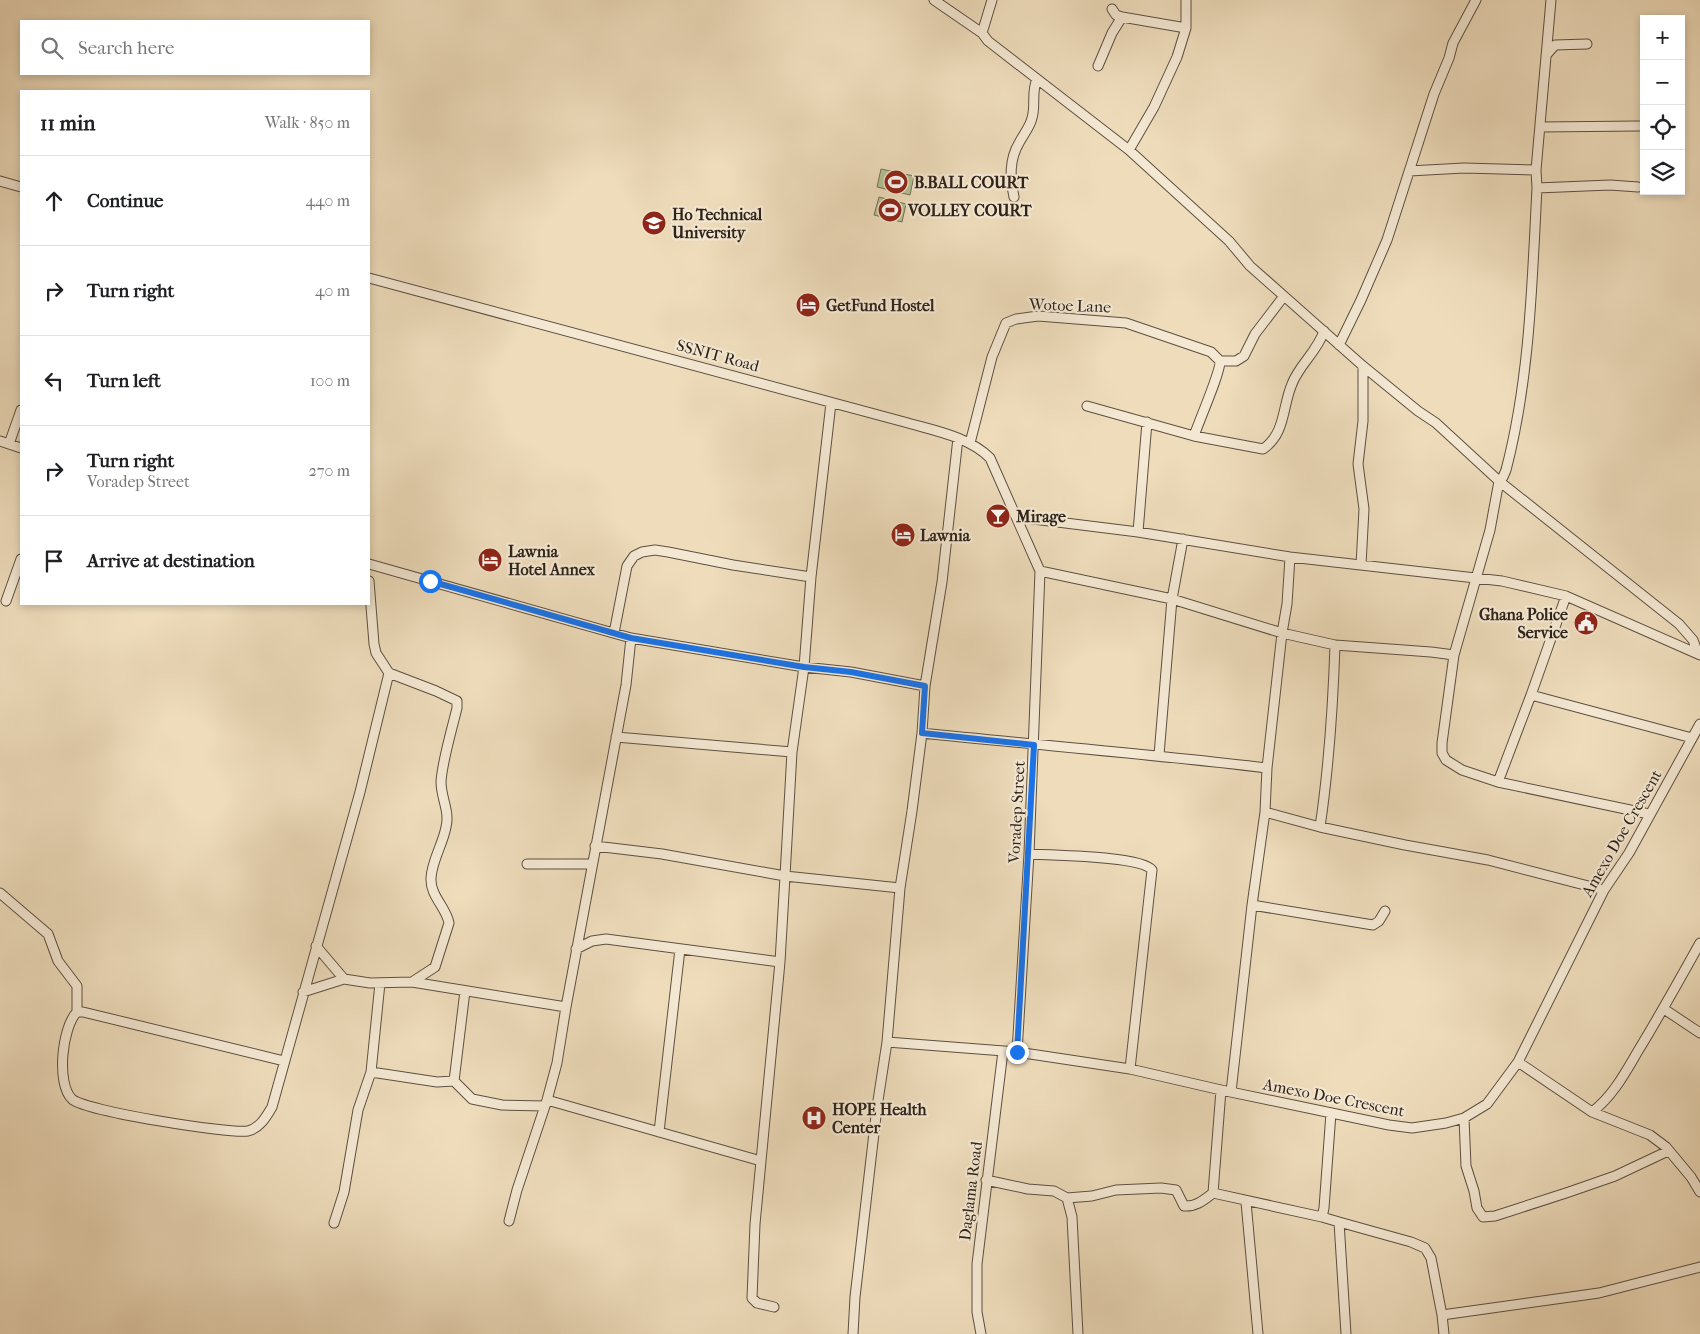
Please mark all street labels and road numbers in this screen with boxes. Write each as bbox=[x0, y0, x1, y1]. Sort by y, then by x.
street label: Wotoe Lane bbox=[1028, 295, 1111, 316]
street label: SSNIT Road bbox=[674, 335, 762, 376]
street label: Voradep Street bbox=[1004, 760, 1029, 865]
street label: Amexo Doe Crescent bbox=[1577, 766, 1666, 901]
street label: Amexo Doe Crescent bbox=[1261, 1074, 1407, 1121]
street label: Daglama Road bbox=[955, 1140, 986, 1242]

